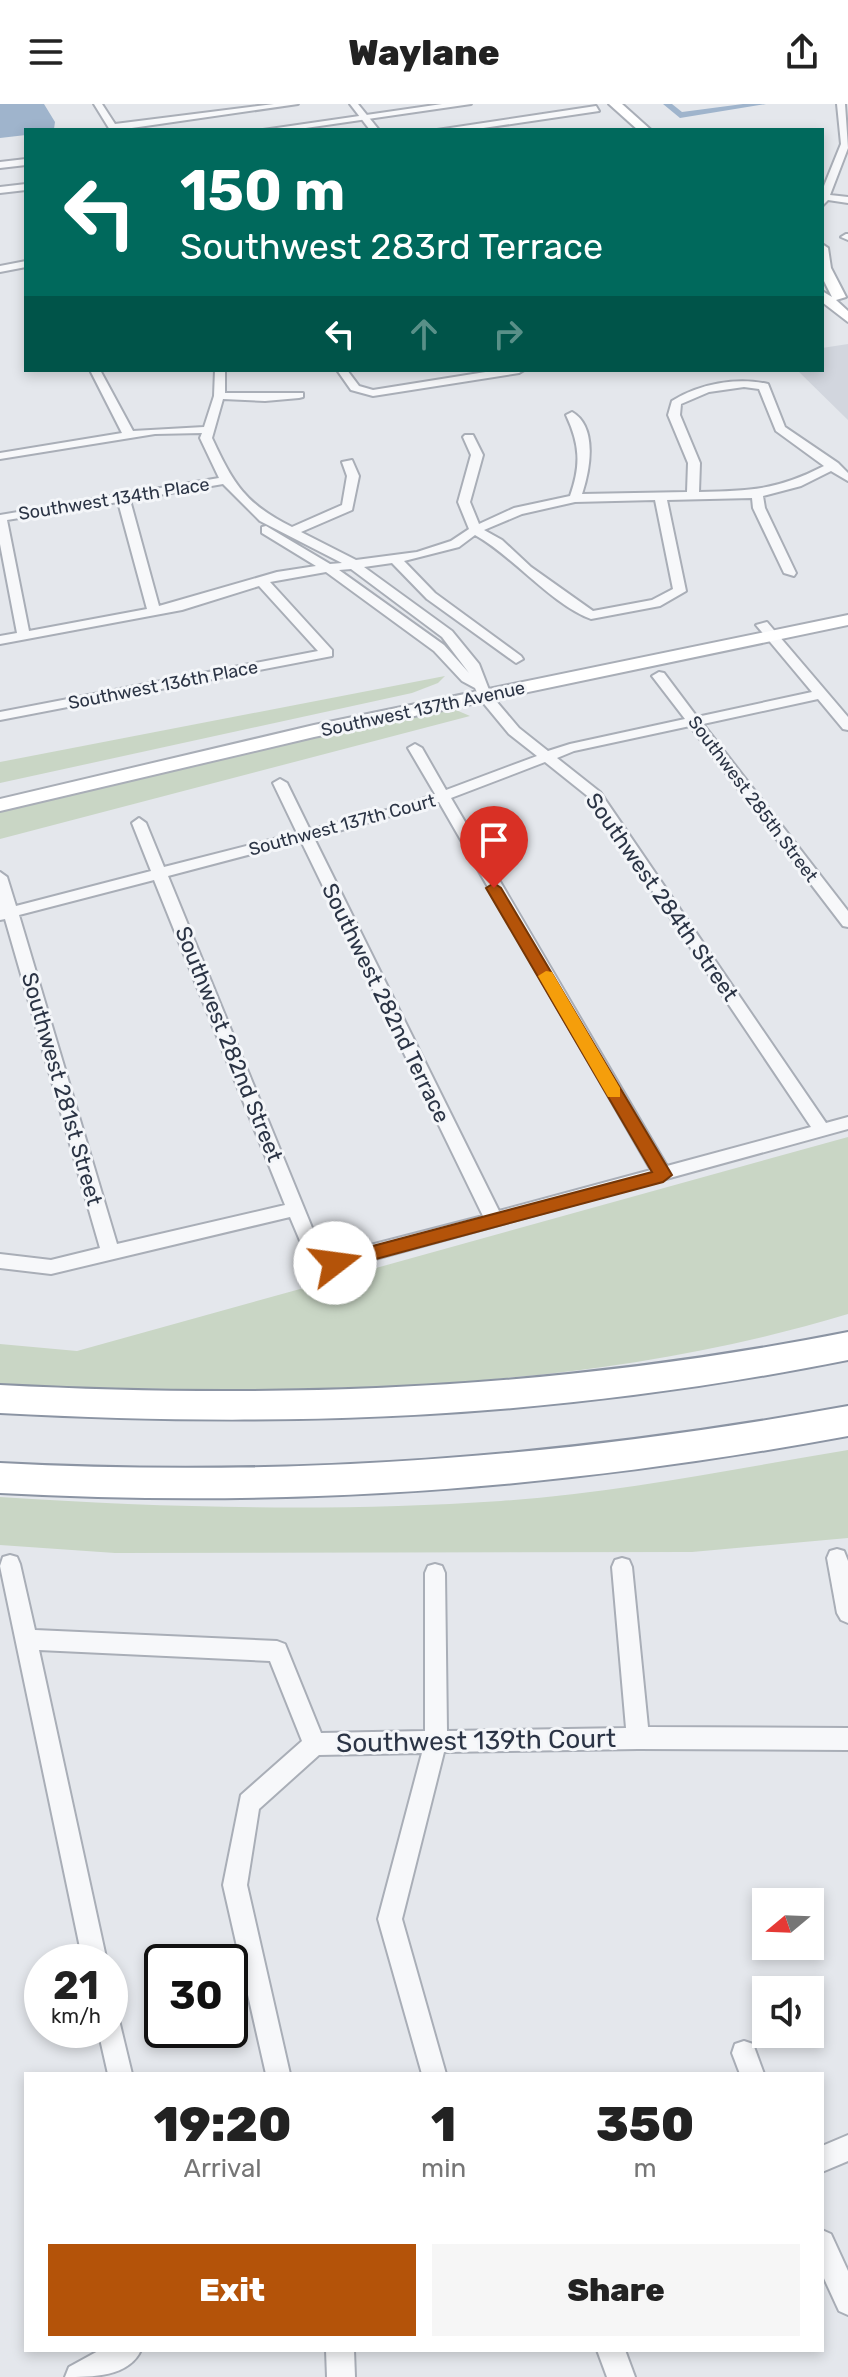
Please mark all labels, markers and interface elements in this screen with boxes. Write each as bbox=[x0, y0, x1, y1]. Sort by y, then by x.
icon: menu bbox=[24, 30, 68, 74]
icon: share bbox=[780, 30, 824, 74]
text: Waylane bbox=[348, 31, 500, 74]
text: 150 m bbox=[180, 158, 345, 224]
icon: left bbox=[48, 160, 152, 264]
text: Southwest 283rd Terrace bbox=[180, 225, 603, 268]
icon: left bbox=[318, 312, 362, 356]
icon: ahead bbox=[402, 312, 446, 356]
icon: right bbox=[486, 312, 530, 356]
street label: Southwest 134th Place bbox=[17, 473, 211, 525]
street label: Southwest 136th Place bbox=[66, 656, 260, 714]
street label: Southwest 137th Avenue bbox=[319, 677, 527, 741]
street label: Southwest 285th Street bbox=[683, 712, 823, 886]
street label: Southwest 284th Street bbox=[580, 788, 744, 1007]
street label: Southwest 137th Court bbox=[246, 789, 438, 861]
pin bbox=[460, 806, 528, 888]
icon: arrive bbox=[472, 818, 516, 862]
street label: Southwest 282nd Terrace bbox=[316, 879, 456, 1127]
street label: Southwest 282nd Street bbox=[169, 922, 289, 1166]
street label: Southwest 281st Street bbox=[16, 969, 108, 1209]
position arrow bbox=[293, 1221, 377, 1305]
street label: Southwest 139th Court bbox=[336, 1723, 616, 1759]
north arrow bbox=[752, 1888, 824, 1960]
map controls bbox=[752, 1888, 824, 2048]
speed limit sign: 30 bbox=[144, 1944, 248, 2048]
text: 21 bbox=[53, 1962, 99, 2009]
button: sound bbox=[752, 1976, 824, 2048]
text: km/h bbox=[51, 2004, 101, 2028]
text: 19:20 bbox=[154, 2096, 291, 2153]
text: 1 bbox=[431, 2096, 456, 2153]
text: 350 bbox=[596, 2096, 694, 2153]
text: Arrival bbox=[184, 2153, 262, 2184]
text: min bbox=[421, 2153, 466, 2184]
text: m bbox=[634, 2153, 657, 2184]
button: Exit bbox=[48, 2244, 416, 2336]
button: Share bbox=[432, 2244, 800, 2336]

